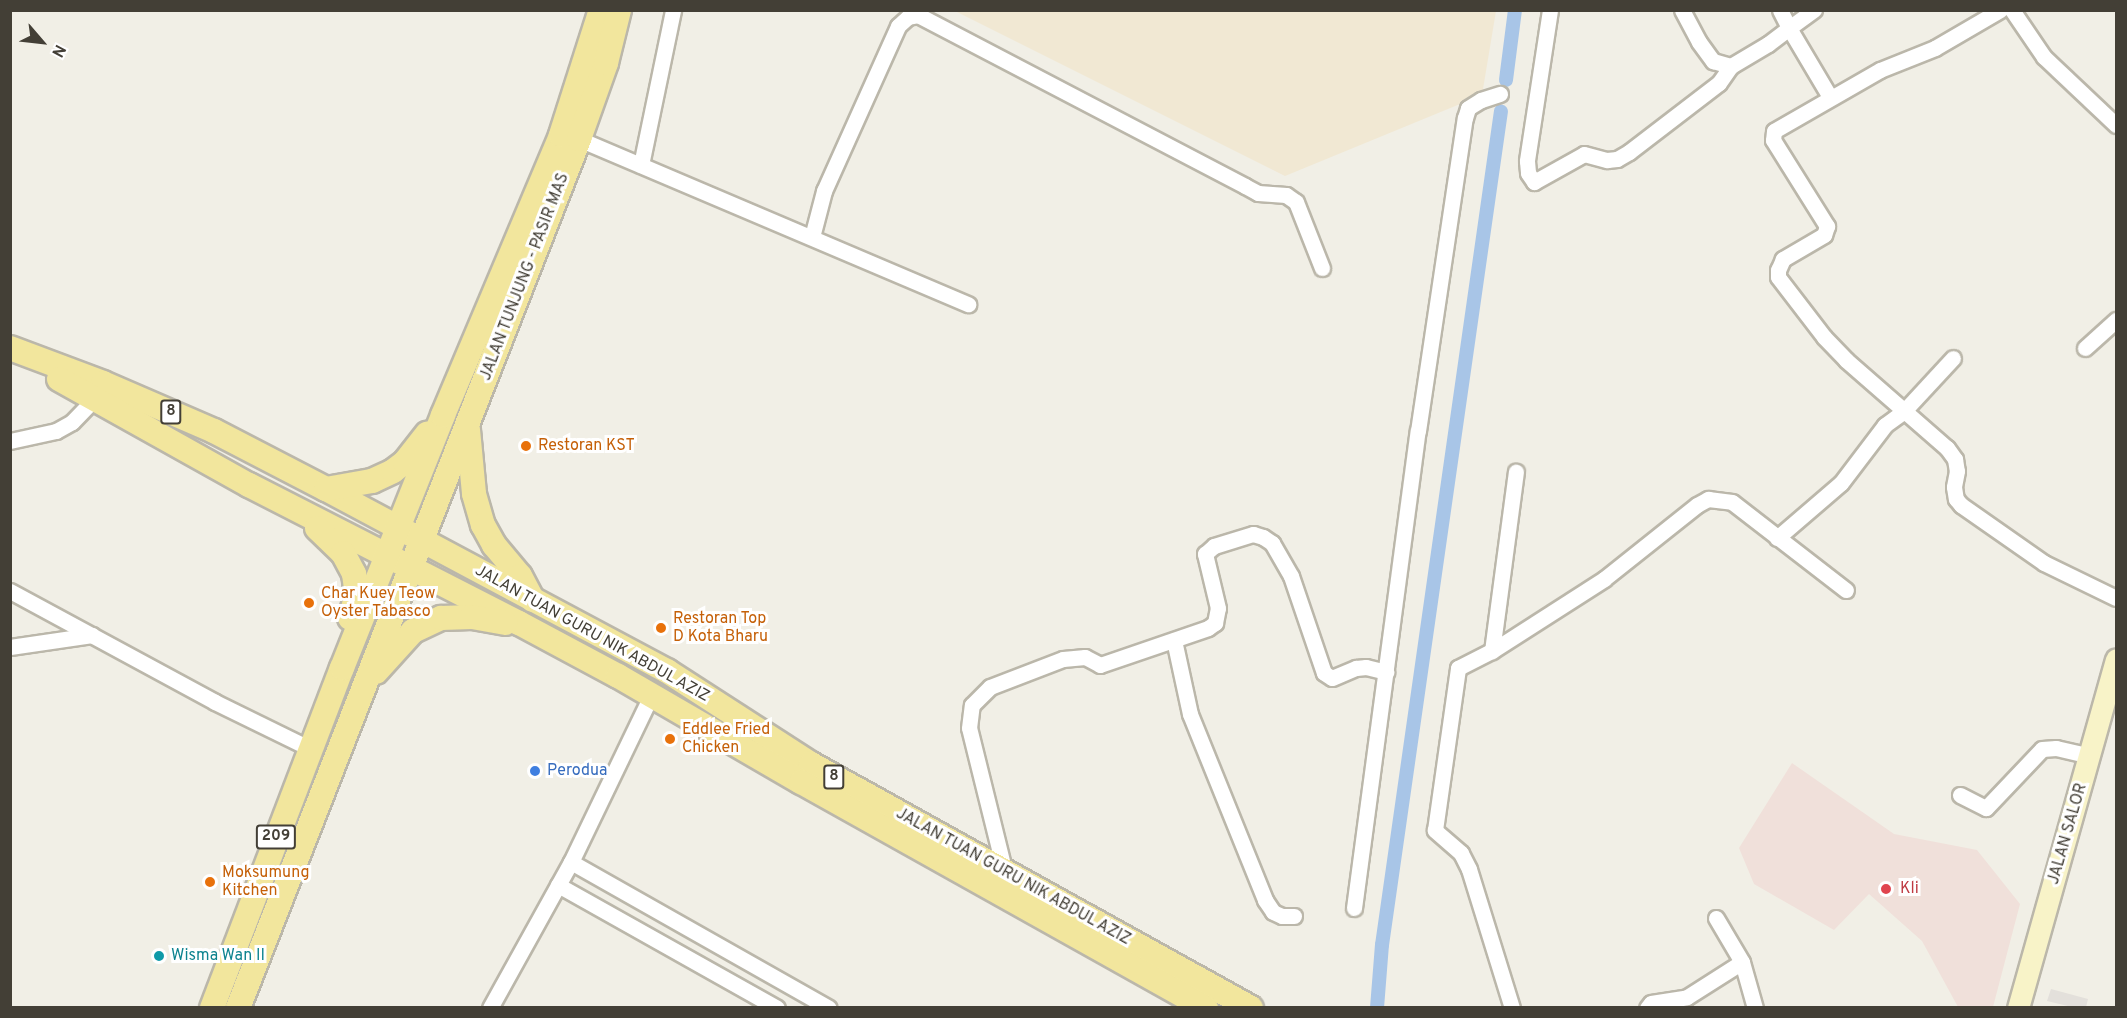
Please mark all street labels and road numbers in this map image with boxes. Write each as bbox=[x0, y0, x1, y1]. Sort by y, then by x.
street label: JALAN TUNJUNG - PASIR MAS bbox=[476, 170, 574, 384]
road number: 8 bbox=[159, 400, 183, 424]
street label: JALAN TUAN GURU NIK ABDUL AZIZ bbox=[470, 561, 714, 707]
road number: 8 bbox=[822, 765, 846, 789]
street label: JALAN SALOR bbox=[2044, 781, 2092, 887]
street label: JALAN TUAN GURU NIK ABDUL AZIZ bbox=[891, 804, 1135, 950]
road number: 209 bbox=[255, 825, 297, 849]

